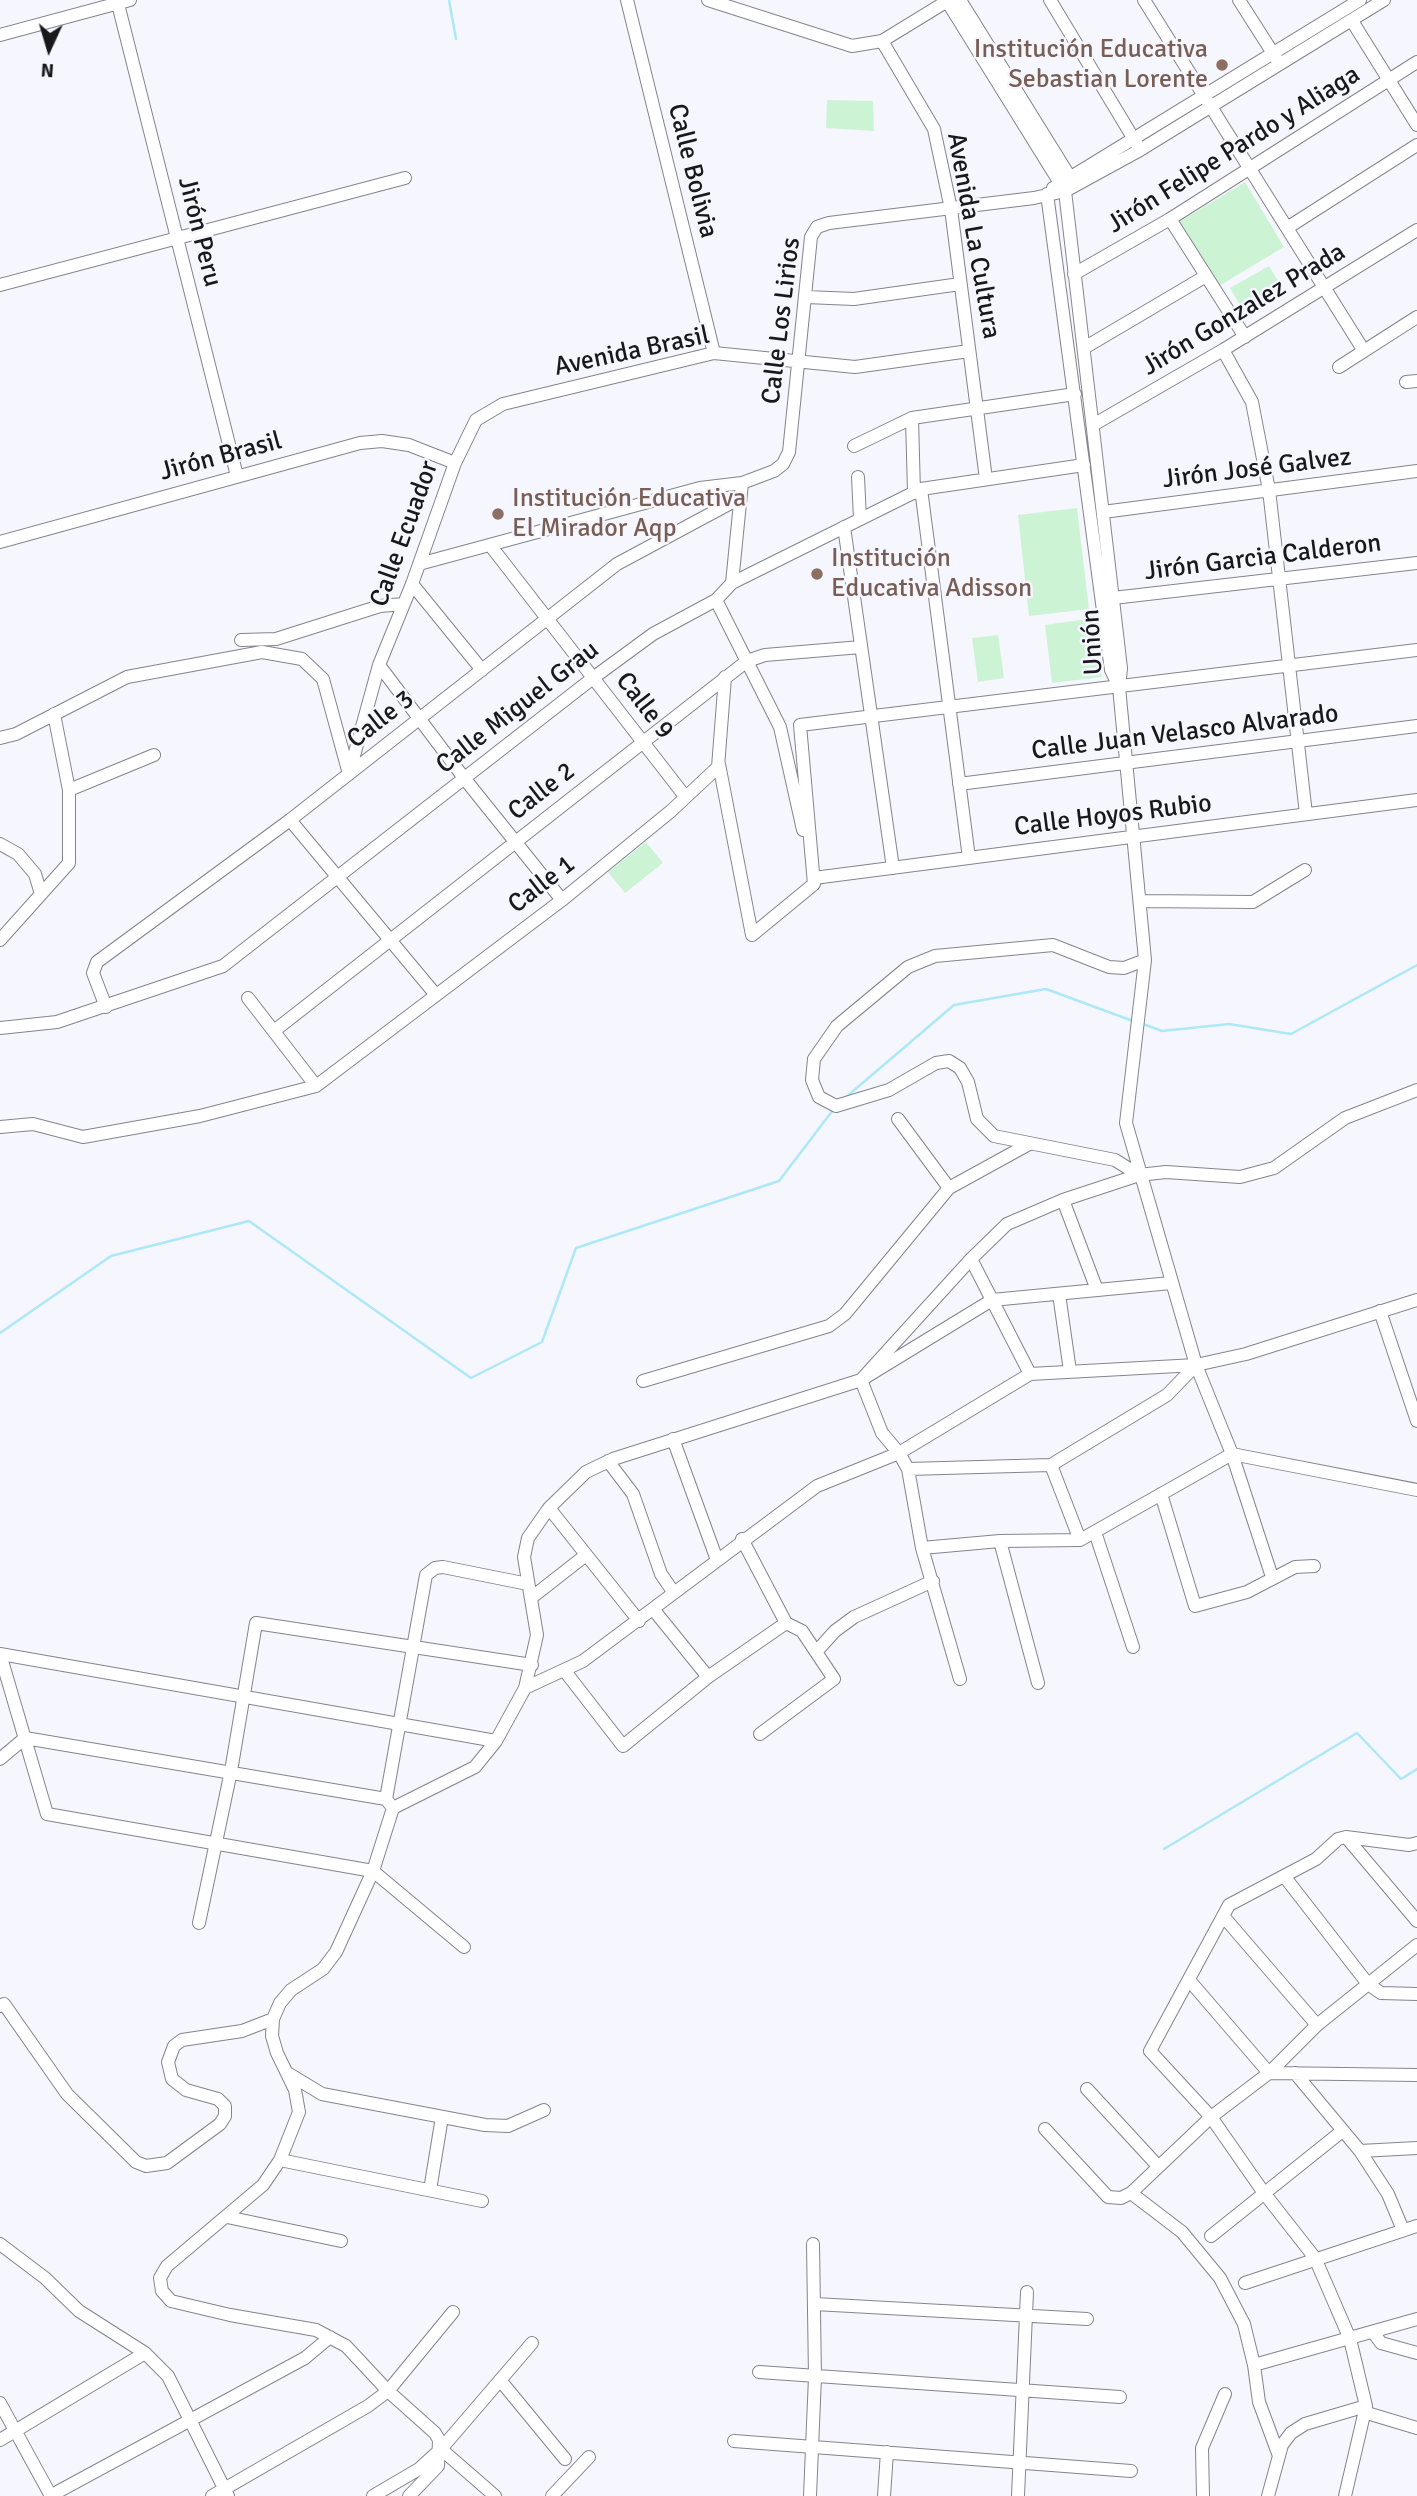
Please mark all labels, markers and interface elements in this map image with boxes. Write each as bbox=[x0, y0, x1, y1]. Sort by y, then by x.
north arrow bbox=[14, 14, 84, 84]
place label: Institución Educativa Sebastian Lorente bbox=[974, 34, 1208, 96]
marker: Institución Educativa Sebastian Lorente bbox=[1214, 57, 1230, 73]
text: N bbox=[40, 58, 55, 82]
street label: Jirón Felipe Pardo y Aliaga bbox=[1102, 59, 1366, 241]
street label: Calle Bolivia bbox=[660, 101, 724, 241]
street label: Avenida La Cultura bbox=[939, 130, 1007, 342]
street label: Jirón Peru bbox=[170, 174, 228, 290]
street label: Calle Los Lirios bbox=[756, 236, 808, 406]
street label: Jirón Gonzalez Prada bbox=[1137, 237, 1351, 383]
street label: Avenida Brasil bbox=[552, 320, 712, 384]
street label: Jirón Brasil bbox=[156, 426, 286, 488]
street label: Jirón José Galvez bbox=[1161, 442, 1353, 496]
street label: Calle Ecuador bbox=[364, 457, 446, 611]
place label: Institución Educativa El Mirador Aqp bbox=[512, 483, 746, 544]
marker: Institución Educativa El Mirador Aqp bbox=[490, 506, 506, 522]
street label: Jirón Garcia Calderon bbox=[1143, 528, 1383, 588]
place label: Institución Educativa Adisson bbox=[831, 543, 1032, 604]
marker: Institución Educativa Adisson bbox=[809, 566, 825, 582]
street label: Unión bbox=[1076, 608, 1110, 676]
street label: Calle Miguel Grau bbox=[430, 635, 606, 781]
street label: Calle 9 bbox=[608, 666, 680, 746]
street label: Calle 3 bbox=[341, 684, 421, 756]
street label: Calle Juan Velasco Alvarado bbox=[1030, 699, 1340, 767]
street label: Calle 2 bbox=[502, 756, 582, 828]
street label: Calle Hoyos Rubio bbox=[1012, 788, 1214, 844]
street label: Calle 1 bbox=[502, 849, 582, 921]

